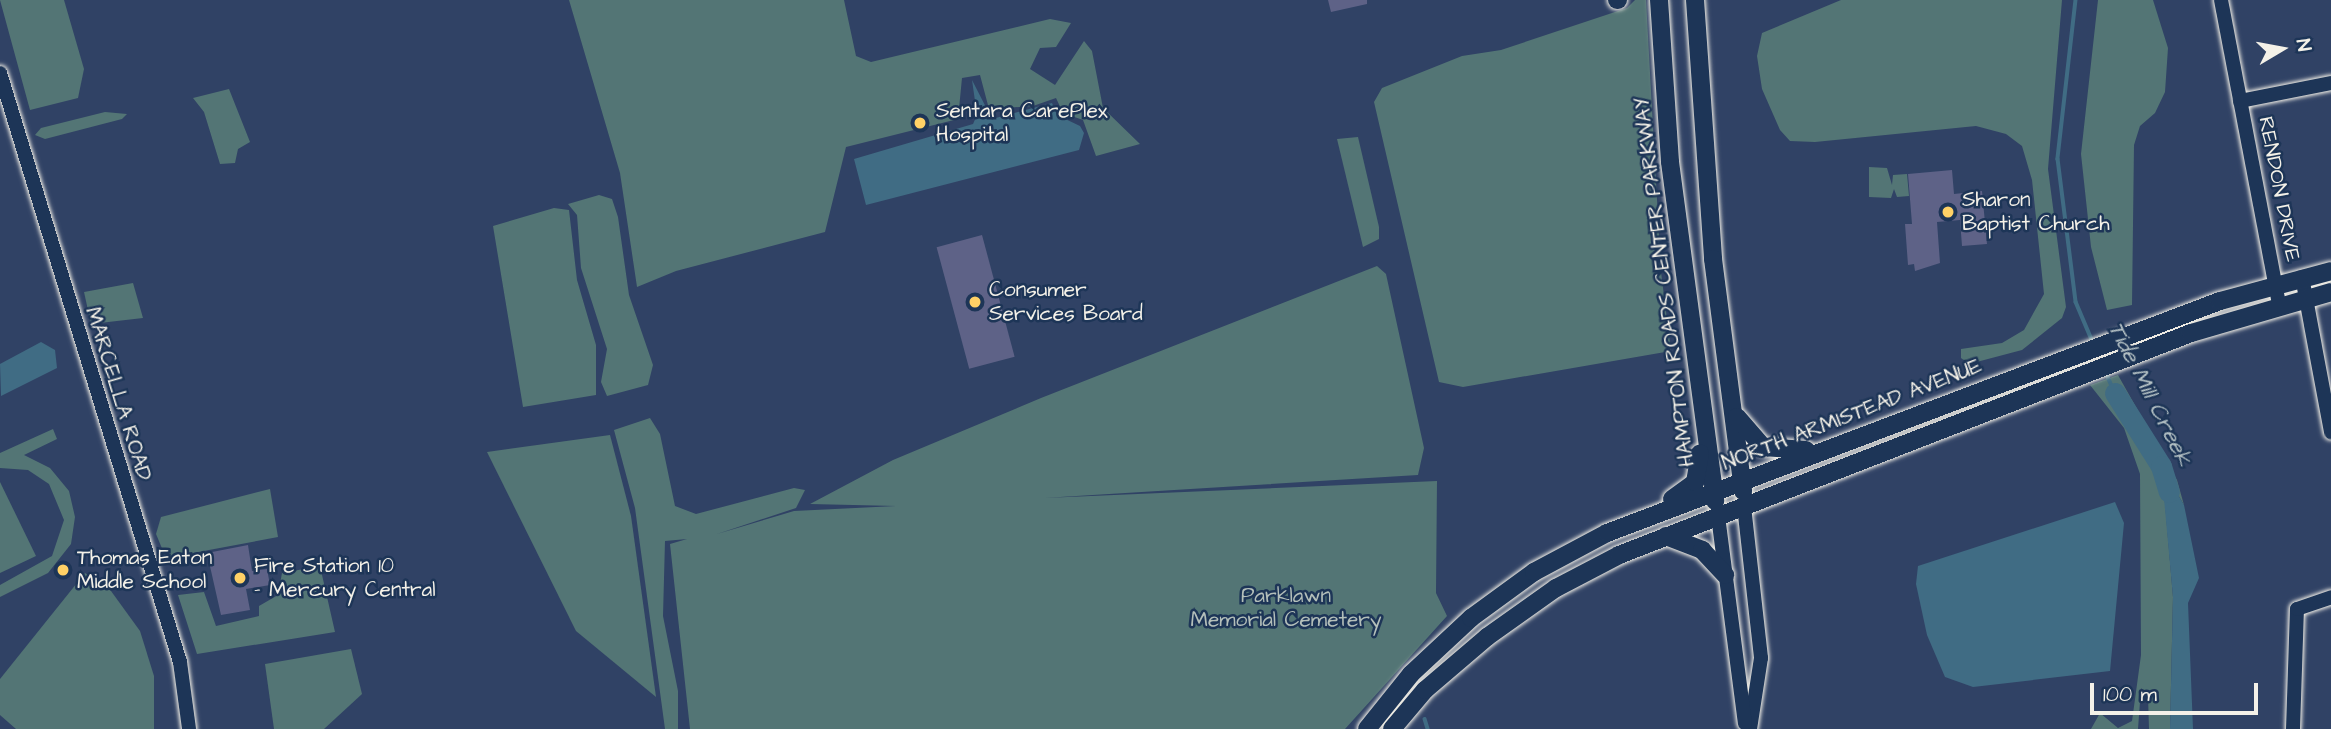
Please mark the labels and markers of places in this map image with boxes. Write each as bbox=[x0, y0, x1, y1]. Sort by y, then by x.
place label: Sentara CarePlex Hospital bbox=[936, 98, 1108, 148]
marker: Sentara CarePlex Hospital bbox=[910, 113, 930, 133]
place label: Sharon Baptist Church bbox=[1962, 187, 2110, 237]
marker: Sharon Baptist Church bbox=[1940, 204, 1956, 220]
place label: Consumer Services Board bbox=[989, 277, 1143, 327]
marker: Consumer Services Board bbox=[967, 294, 983, 310]
place label: Thomas Eaton Middle School bbox=[77, 545, 212, 595]
place label: Fire Station 10 - Mercury Central bbox=[254, 553, 436, 603]
marker: Thomas Eaton Middle School bbox=[55, 562, 71, 578]
marker: Fire Station 10 - Mercury Central bbox=[232, 570, 248, 586]

